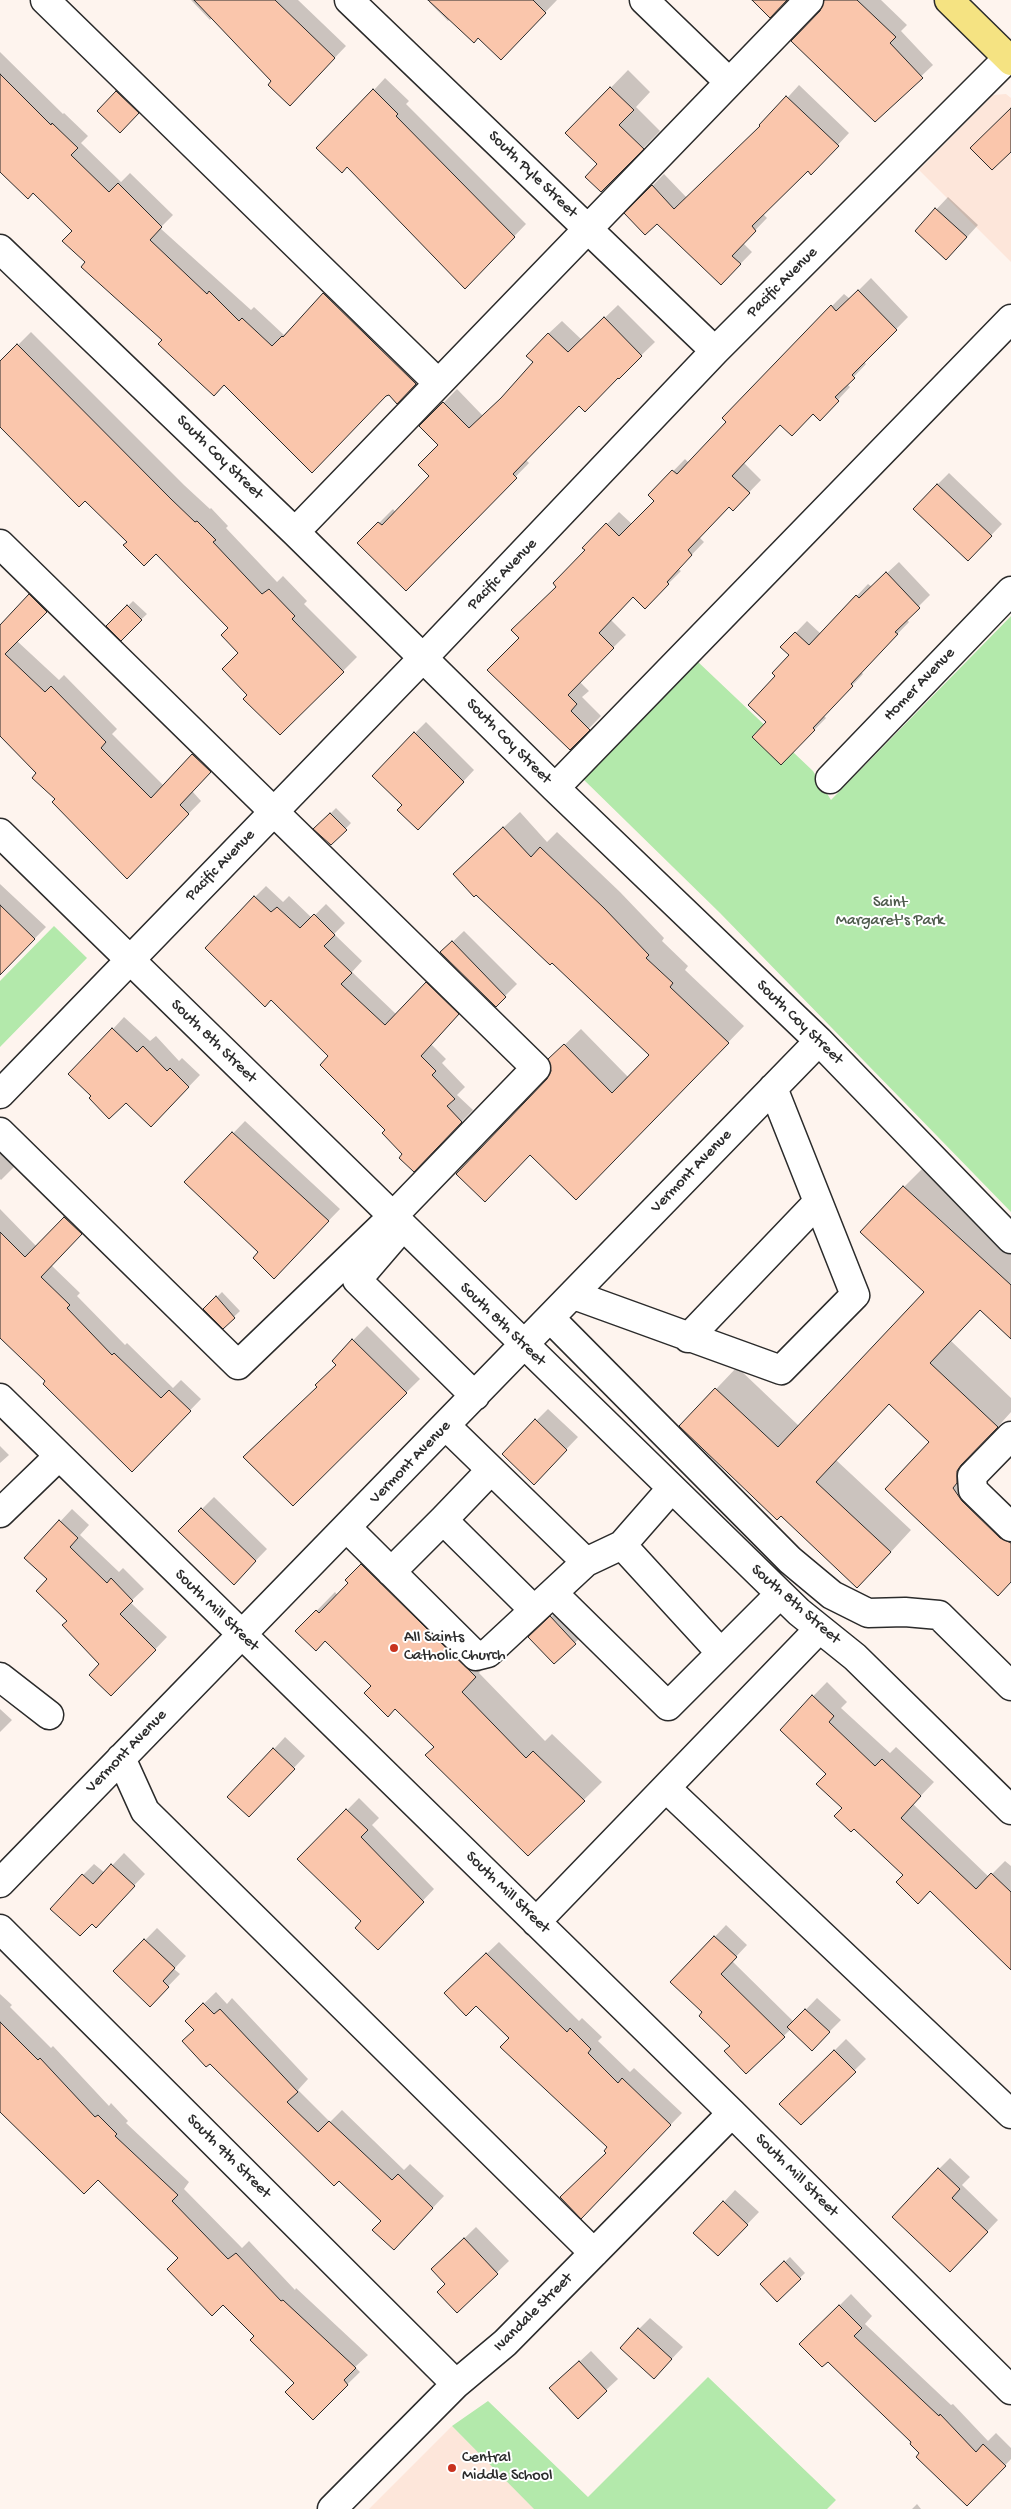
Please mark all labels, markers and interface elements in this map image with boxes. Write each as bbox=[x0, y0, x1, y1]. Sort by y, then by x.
street label: South Pyle Street bbox=[483, 127, 581, 223]
street label: Pacific Avenue bbox=[744, 244, 822, 322]
street label: South Coy Street bbox=[172, 412, 266, 504]
street label: Pacific Avenue bbox=[464, 535, 542, 615]
street label: Homer Avenue bbox=[880, 644, 960, 726]
street label: South Coy Street bbox=[461, 695, 555, 789]
street label: Pacific Avenue bbox=[182, 826, 260, 906]
park label: Saint Margaret's Park bbox=[836, 894, 944, 932]
street label: South Coy Street bbox=[752, 977, 846, 1069]
street label: South 8th Street bbox=[166, 996, 260, 1088]
street label: Vermont Avenue bbox=[647, 1126, 737, 1218]
street label: South 8th Street bbox=[455, 1279, 549, 1371]
street label: Vermont Avenue bbox=[366, 1417, 456, 1509]
street label: South 8th Street bbox=[746, 1561, 844, 1649]
street label: South Mill Street bbox=[170, 1566, 262, 1656]
place label: All Saints Catholic Church bbox=[404, 1629, 506, 1667]
marker: All Saints Catholic Church bbox=[388, 1642, 400, 1654]
street label: Vermont Avenue bbox=[82, 1706, 172, 1798]
street label: South Mill Street bbox=[461, 1848, 553, 1938]
street label: South 9th Street bbox=[182, 2111, 274, 2203]
street label: South Mill Street bbox=[750, 2130, 842, 2222]
street label: Ivandale Street bbox=[490, 2269, 578, 2357]
place label: Central Middle School bbox=[462, 2449, 552, 2487]
marker: Central Middle School bbox=[446, 2462, 458, 2474]

